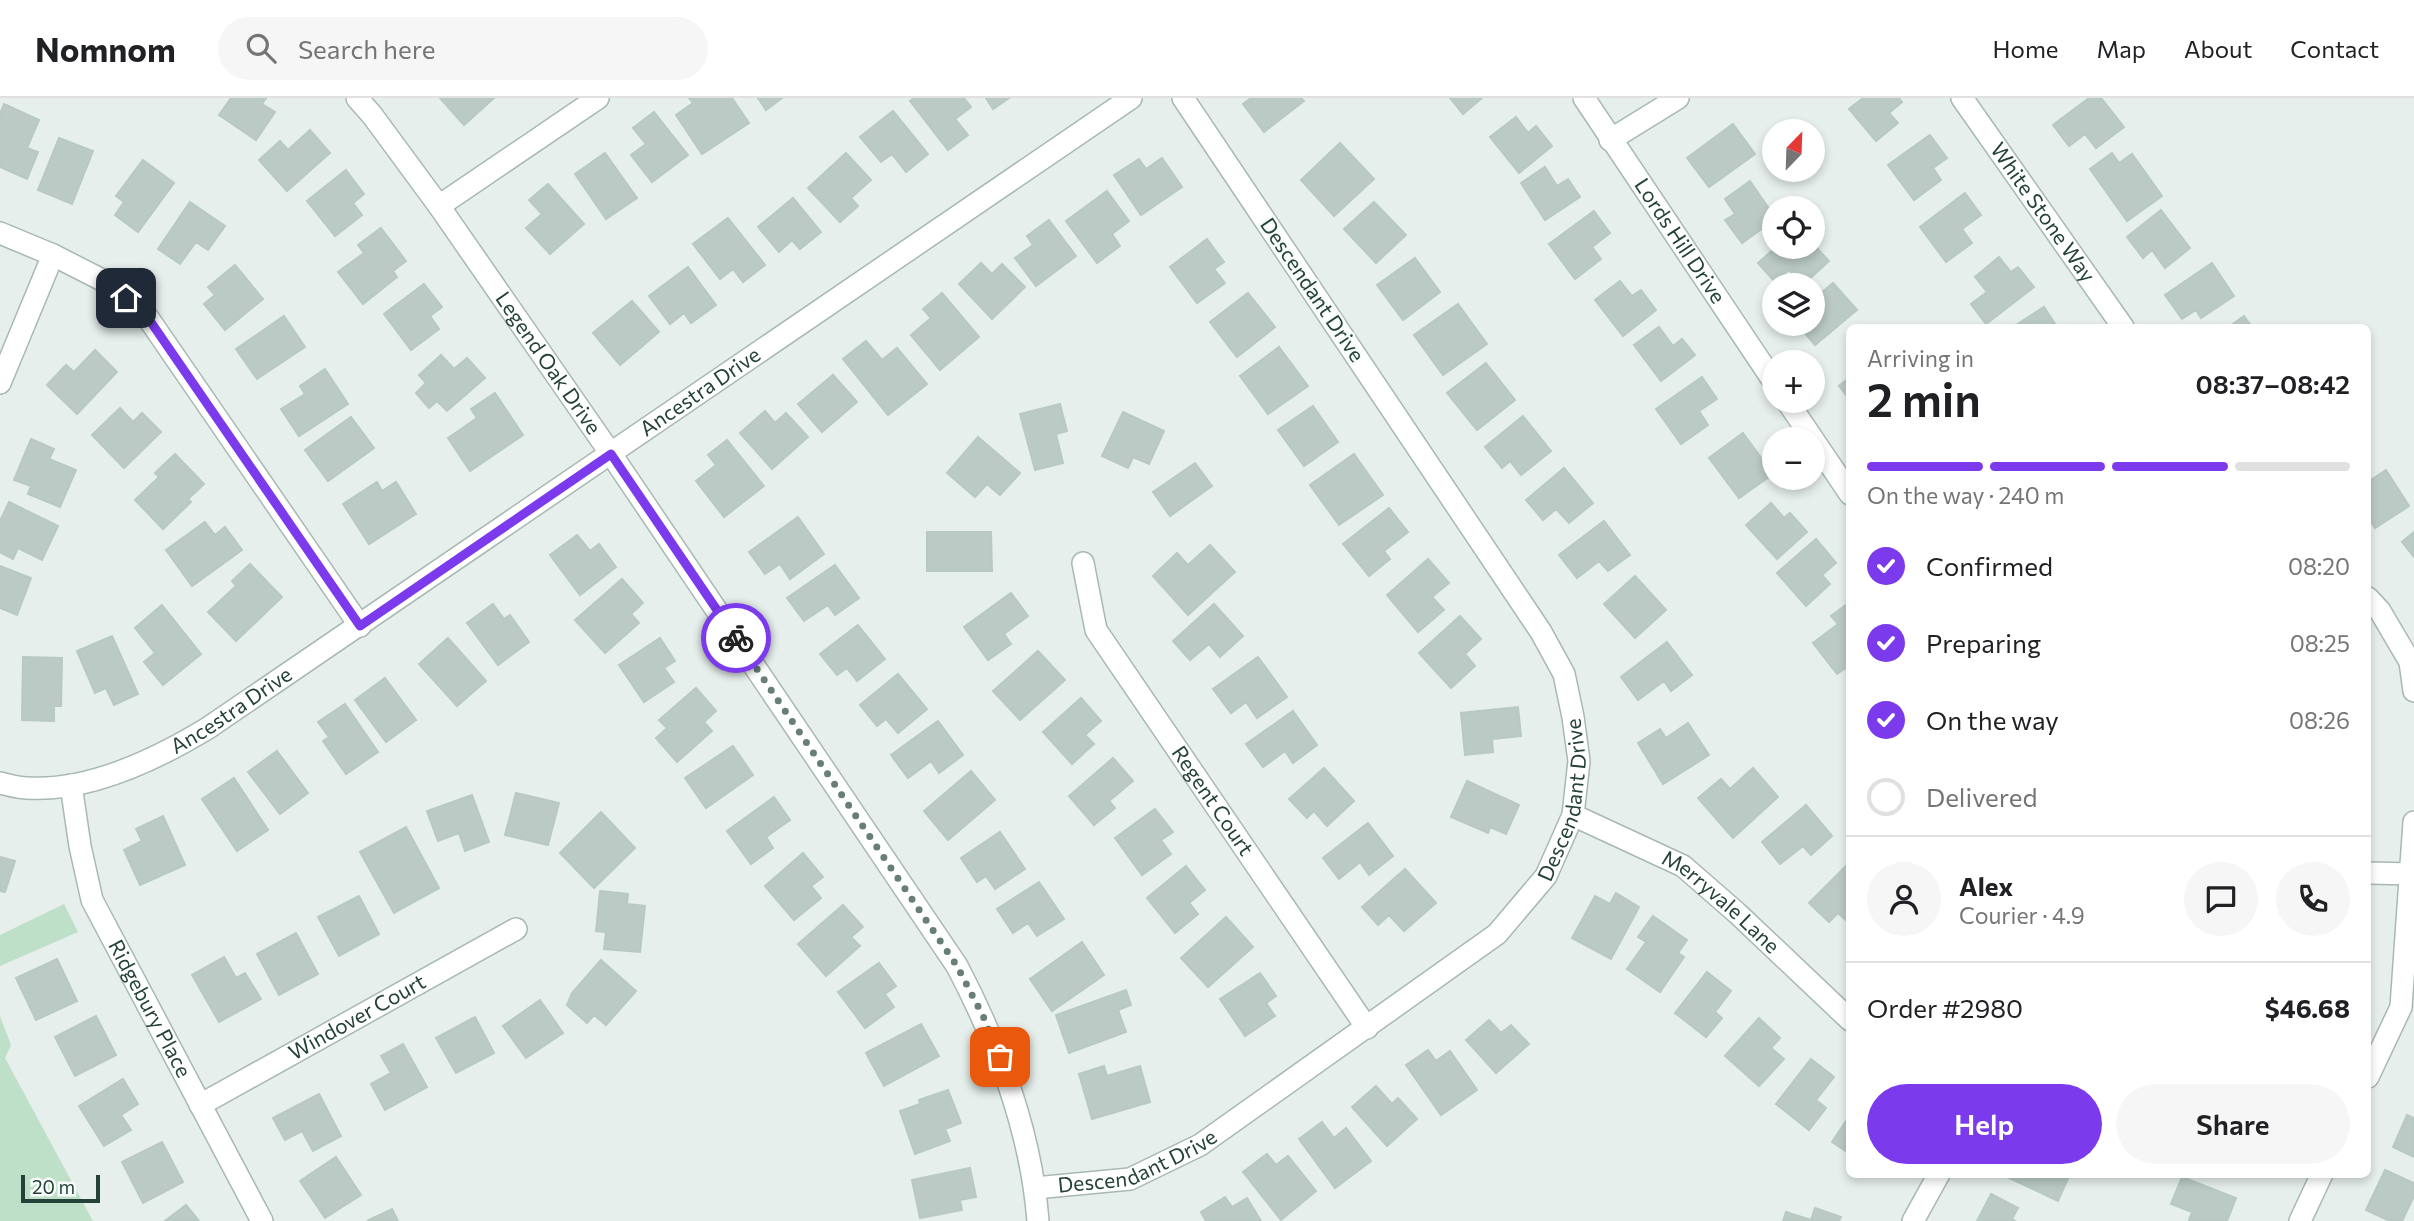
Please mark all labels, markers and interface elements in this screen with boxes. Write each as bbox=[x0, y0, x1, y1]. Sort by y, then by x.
search box bbox=[218, 17, 708, 80]
text: Nomnom bbox=[35, 28, 176, 69]
icon: search bbox=[242, 29, 280, 67]
text: Search here bbox=[298, 33, 435, 64]
text: Home bbox=[1993, 34, 2059, 63]
text: Map bbox=[2097, 34, 2146, 63]
text: About bbox=[2184, 34, 2252, 63]
text: Contact bbox=[2290, 34, 2379, 63]
north arrow bbox=[1762, 119, 1825, 182]
map controls bbox=[1762, 119, 1825, 490]
street label: White Stone Way bbox=[1986, 137, 2101, 286]
street label: Lords Hill Drive bbox=[1630, 173, 1732, 307]
button: locate bbox=[1762, 196, 1825, 259]
street label: Descendant Drive bbox=[1256, 212, 1371, 366]
pin bbox=[96, 268, 156, 328]
button: layers bbox=[1762, 273, 1825, 336]
icon: home bbox=[107, 279, 145, 317]
street label: Legend Oak Drive bbox=[491, 286, 607, 438]
street label: Ancestra Drive bbox=[635, 341, 764, 441]
text: Arriving in bbox=[1867, 344, 1974, 372]
button: + bbox=[1762, 350, 1825, 413]
text: 08:37–08:42 bbox=[2196, 368, 2350, 399]
text: 2 min bbox=[1867, 370, 1981, 426]
button: − bbox=[1762, 427, 1825, 490]
text: On the way · 240 m bbox=[1867, 481, 2064, 509]
icon: check bbox=[1867, 547, 1905, 585]
text: Confirmed bbox=[1926, 550, 2053, 581]
text: 08:20 bbox=[2288, 552, 2350, 580]
courier bbox=[701, 603, 771, 673]
icon: bike bbox=[717, 619, 755, 657]
icon: check bbox=[1867, 624, 1905, 662]
text: Preparing bbox=[1926, 627, 2041, 658]
text: 08:25 bbox=[2290, 629, 2350, 657]
street label: Ancestra Drive bbox=[166, 661, 296, 758]
icon: check bbox=[1867, 701, 1905, 739]
text: On the way bbox=[1926, 704, 2059, 735]
text: 08:26 bbox=[2289, 706, 2350, 734]
street label: Descendant Drive bbox=[1531, 717, 1591, 885]
street label: Regent Court bbox=[1167, 740, 1260, 860]
text: Delivered bbox=[1926, 781, 2037, 812]
street label: Merryvale Lane bbox=[1659, 844, 1786, 958]
button: person bbox=[1867, 862, 1941, 936]
button: chat bbox=[2184, 862, 2258, 936]
button: phone bbox=[2276, 862, 2350, 936]
text: Alex bbox=[1959, 870, 2013, 901]
text: Courier · 4.9 bbox=[1959, 901, 2085, 929]
street label: Ridgebury Place bbox=[104, 935, 198, 1081]
street label: Windover Court bbox=[284, 968, 429, 1064]
text: Order #2980 bbox=[1867, 992, 2023, 1023]
text: $46.68 bbox=[2265, 992, 2350, 1023]
pin bbox=[970, 1027, 1030, 1087]
icon: bag bbox=[981, 1038, 1019, 1076]
button: Help bbox=[1867, 1084, 2102, 1164]
button: Share bbox=[2116, 1084, 2350, 1164]
street label: Descendant Drive bbox=[1056, 1123, 1221, 1197]
scale bar bbox=[21, 1172, 100, 1204]
text: 20 m bbox=[32, 1175, 75, 1198]

